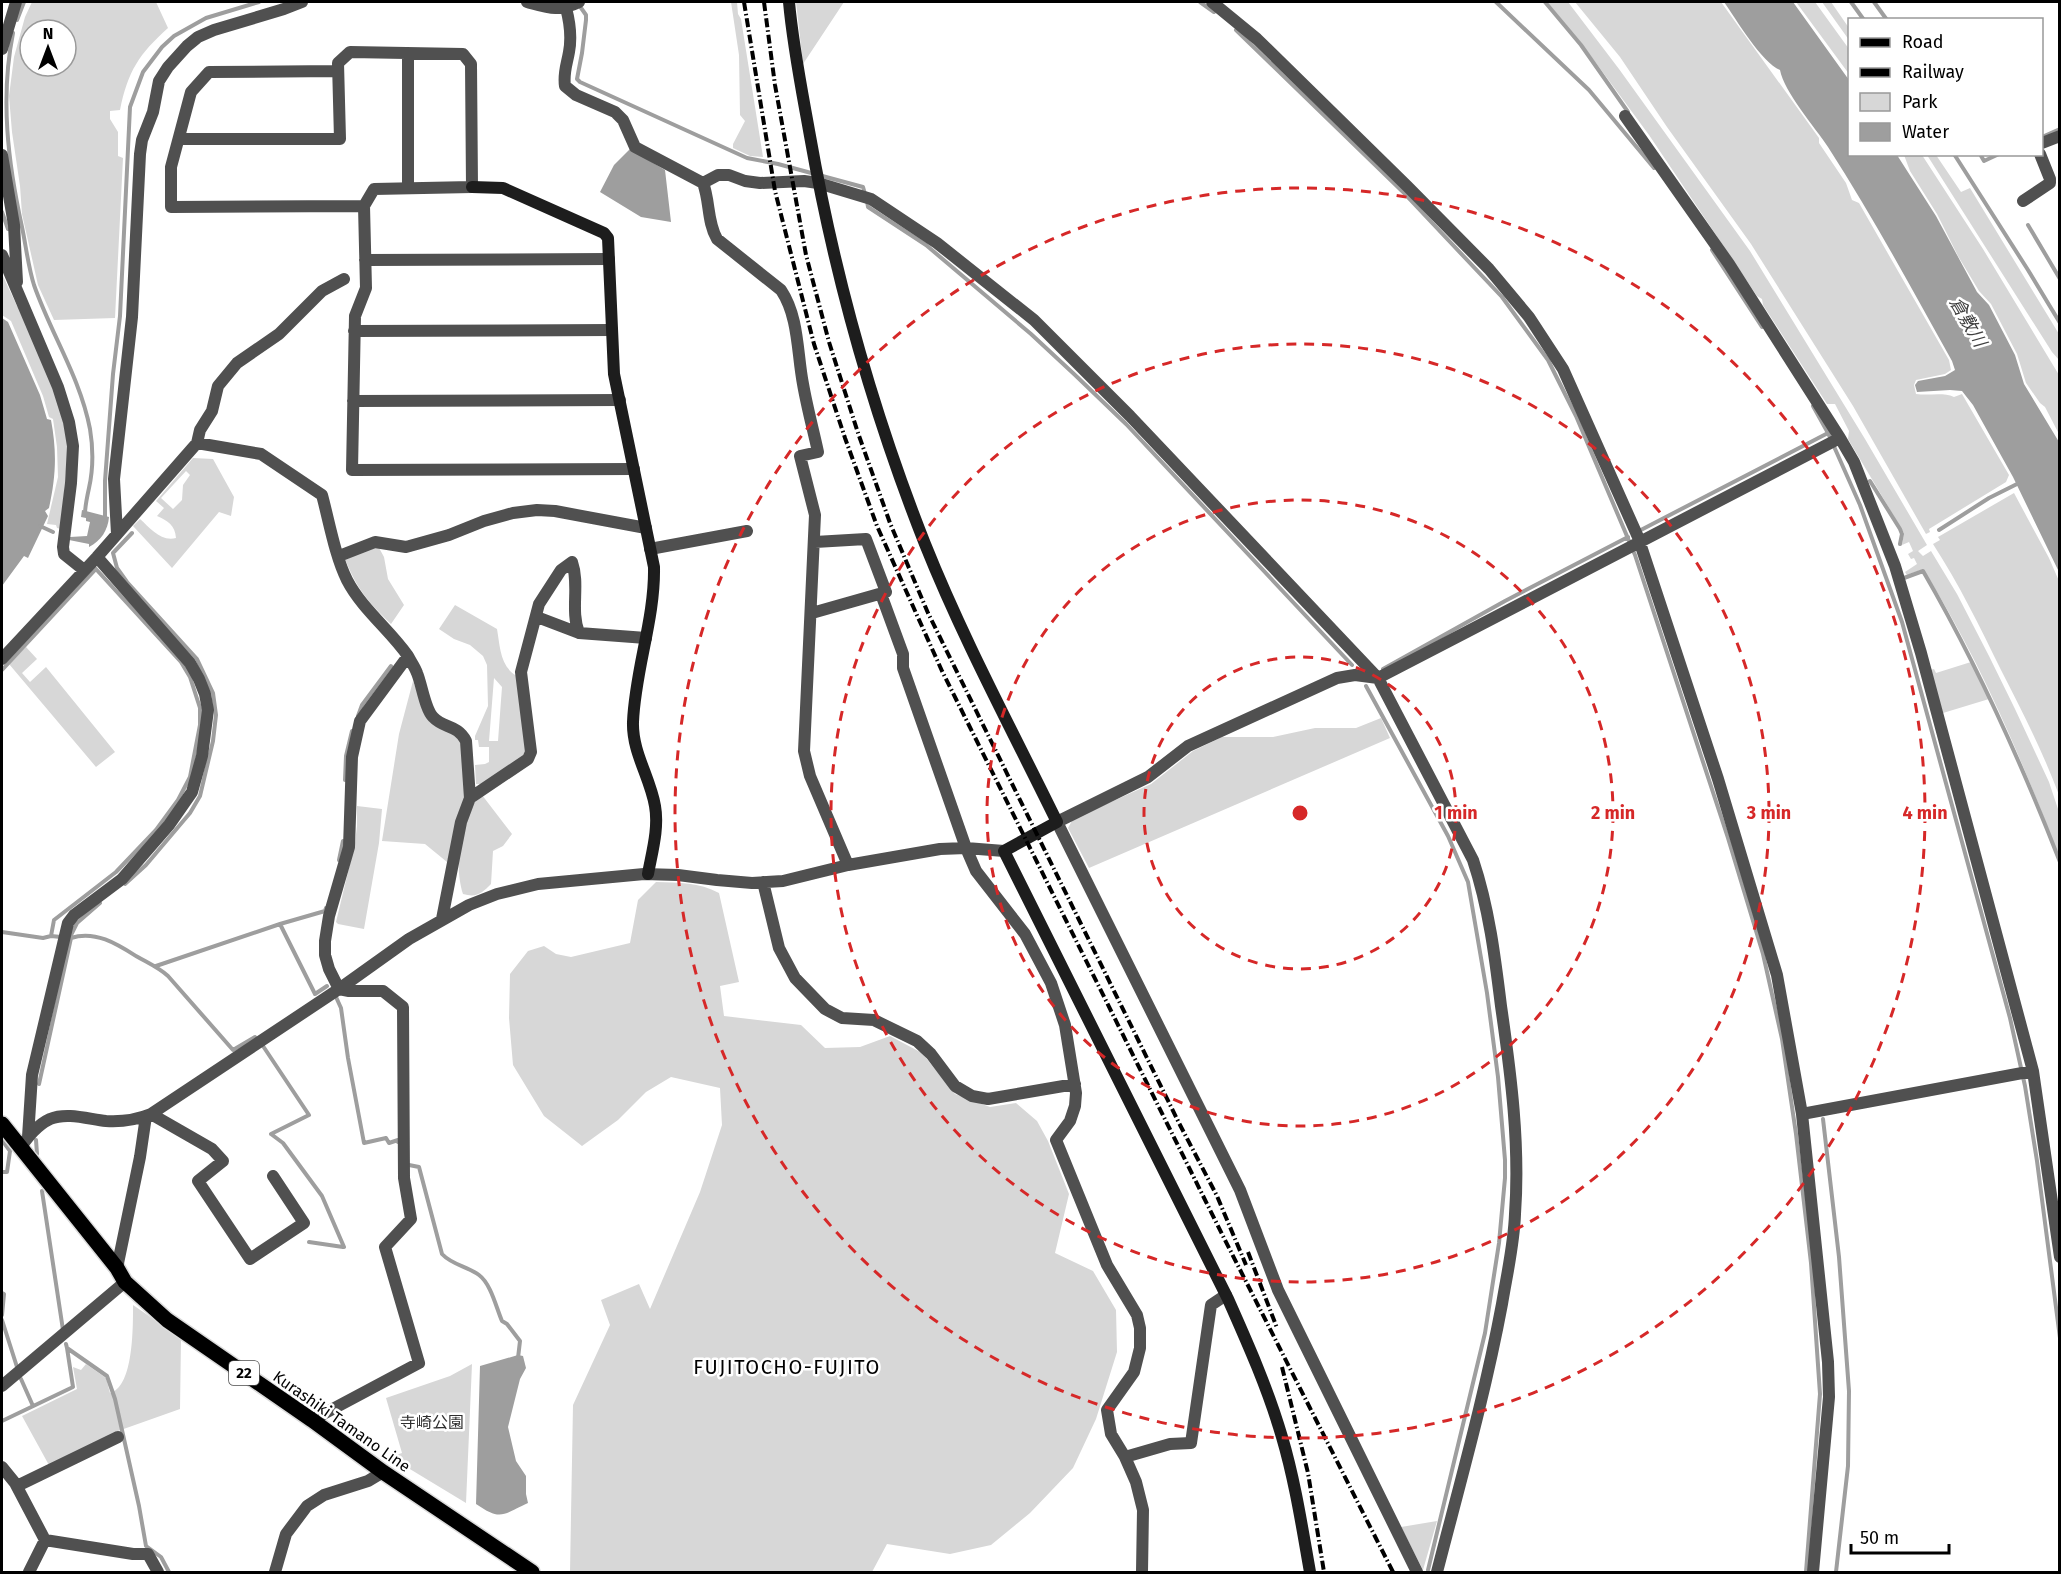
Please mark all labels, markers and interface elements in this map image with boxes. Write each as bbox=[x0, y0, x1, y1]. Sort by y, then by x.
north arrow bbox=[18, 18, 78, 78]
legend bbox=[1848, 18, 2043, 156]
text: N bbox=[43, 24, 53, 43]
text: Road bbox=[1902, 31, 1944, 53]
text: Railway bbox=[1902, 61, 1964, 83]
text: Park bbox=[1902, 91, 1938, 113]
text: Water bbox=[1902, 121, 1949, 143]
water label: 倉敷川 bbox=[1945, 293, 1992, 353]
text: 1 min bbox=[1434, 802, 1478, 824]
text: 2 min bbox=[1591, 802, 1635, 824]
text: 3 min bbox=[1746, 802, 1791, 824]
text: 4 min bbox=[1902, 802, 1948, 824]
centre of rings bbox=[1290, 803, 1310, 823]
district label: FUJITOCHO-FUJITO bbox=[693, 1355, 881, 1379]
road number: 22 bbox=[229, 1361, 259, 1385]
street label: Kurashiki Tamano Line bbox=[269, 1367, 414, 1476]
park label: 寺崎公園 bbox=[400, 1413, 464, 1432]
scale bar bbox=[1851, 1517, 1948, 1555]
text: 50 m bbox=[1860, 1527, 1899, 1549]

